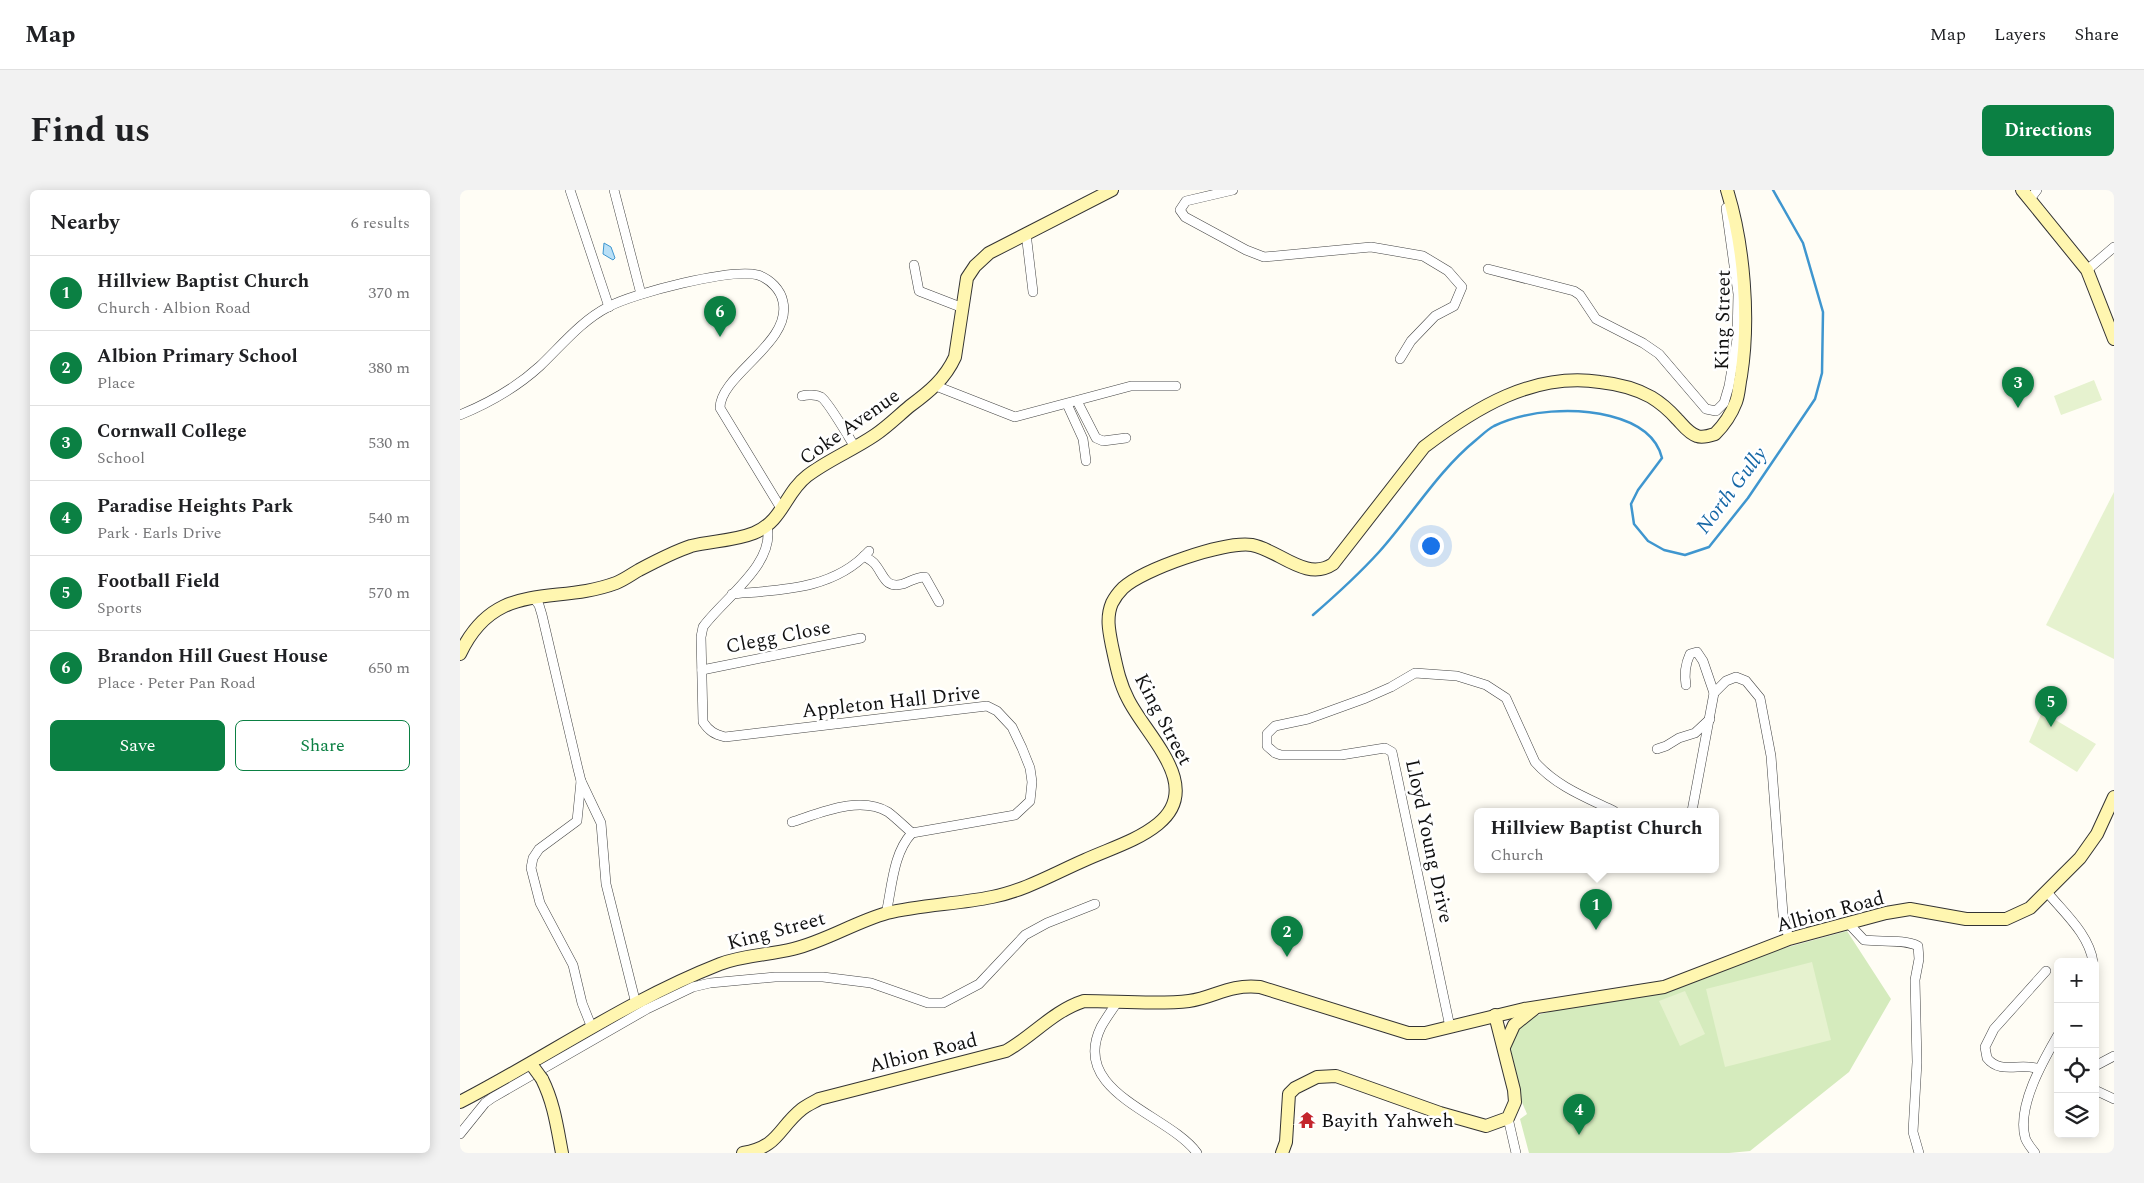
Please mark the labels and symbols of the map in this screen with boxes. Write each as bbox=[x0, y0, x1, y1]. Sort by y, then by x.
street label: King Street bbox=[1707, 270, 1739, 370]
pin: 6 bbox=[704, 296, 736, 337]
pin: 3 bbox=[2002, 367, 2034, 408]
street label: Coke Avenue bbox=[793, 381, 906, 473]
water label: North Gully bbox=[1688, 440, 1776, 541]
your location bbox=[1418, 533, 1444, 559]
street label: Clegg Close bbox=[723, 612, 833, 662]
street label: King Street bbox=[1126, 668, 1200, 771]
street label: Appleton Hall Drive bbox=[800, 678, 982, 726]
pin: 5 bbox=[2035, 686, 2067, 727]
street label: Lloyd Young Drive bbox=[1397, 757, 1461, 926]
street label: Albion Road bbox=[1773, 883, 1888, 941]
pin: 1 bbox=[1580, 889, 1612, 930]
street label: King Street bbox=[724, 903, 829, 958]
pin: 2 bbox=[1271, 916, 1303, 957]
street label: Albion Road bbox=[866, 1025, 981, 1081]
pin: 4 bbox=[1563, 1094, 1595, 1135]
place label: Bayith Yahweh bbox=[1321, 1106, 1454, 1136]
temple icon: Bayith Yahweh bbox=[1297, 1110, 1317, 1130]

